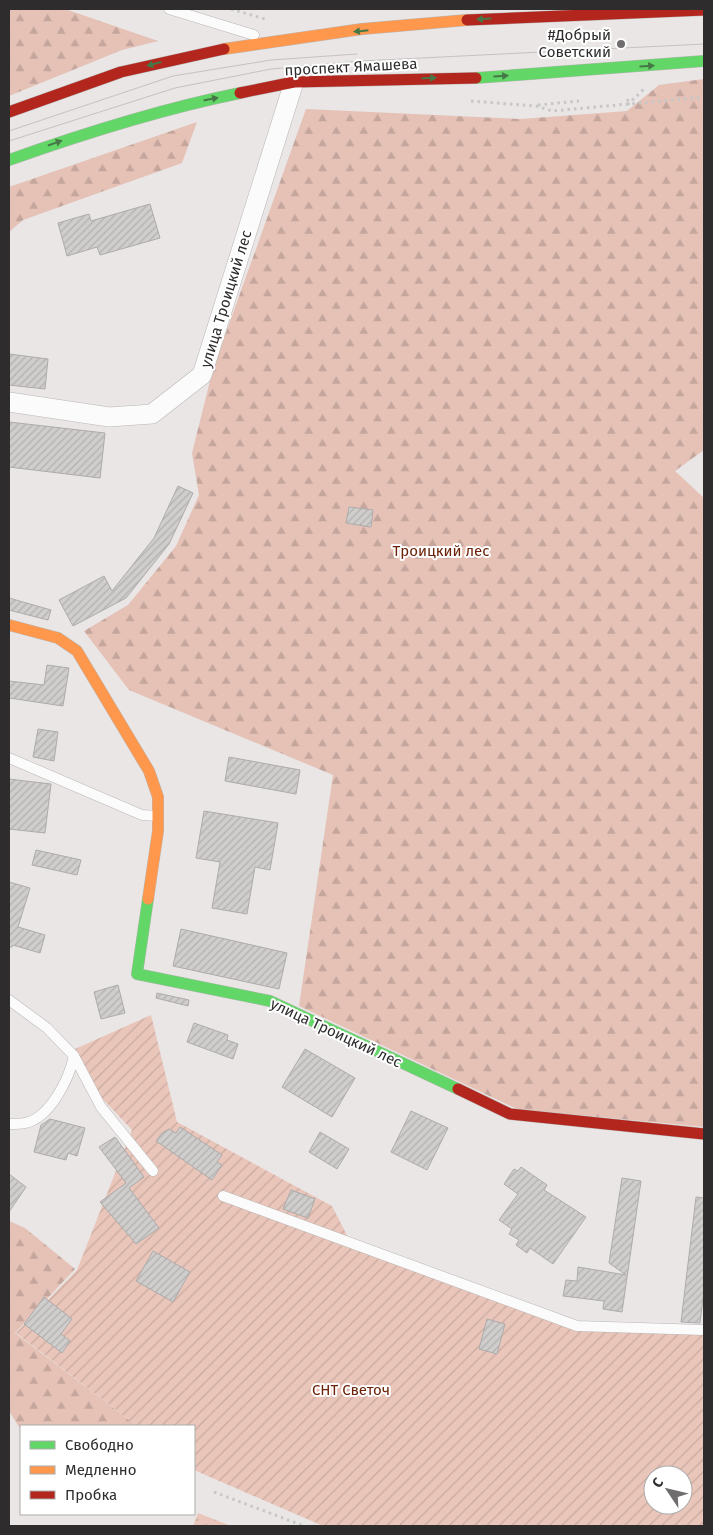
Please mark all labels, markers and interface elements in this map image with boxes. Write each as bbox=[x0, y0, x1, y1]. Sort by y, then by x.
one-way arrow bbox=[475, 16, 491, 24]
place label: #Добрый Советский bbox=[539, 26, 611, 61]
one-way arrow bbox=[353, 27, 369, 35]
marker: #Добрый Советский bbox=[615, 38, 627, 50]
street label: проспект Ямашева bbox=[284, 55, 418, 79]
one-way arrow bbox=[146, 60, 161, 68]
one-way arrow bbox=[639, 61, 655, 69]
one-way arrow bbox=[494, 72, 510, 80]
one-way arrow bbox=[421, 74, 437, 82]
one-way arrow bbox=[203, 95, 218, 103]
one-way arrow bbox=[47, 139, 62, 146]
street label: улица Троицкий лес bbox=[197, 228, 255, 370]
park label: Троицкий лес bbox=[393, 542, 489, 560]
street label: улица Троицкий лес bbox=[268, 995, 404, 1071]
park label: СНТ Светоч bbox=[312, 1381, 390, 1399]
legend bbox=[20, 1425, 195, 1515]
text: Свободно bbox=[65, 1436, 134, 1454]
text: Медленно bbox=[65, 1461, 137, 1479]
north arrow bbox=[643, 1465, 693, 1515]
text: С bbox=[648, 1475, 667, 1491]
text: Пробка bbox=[65, 1486, 117, 1504]

